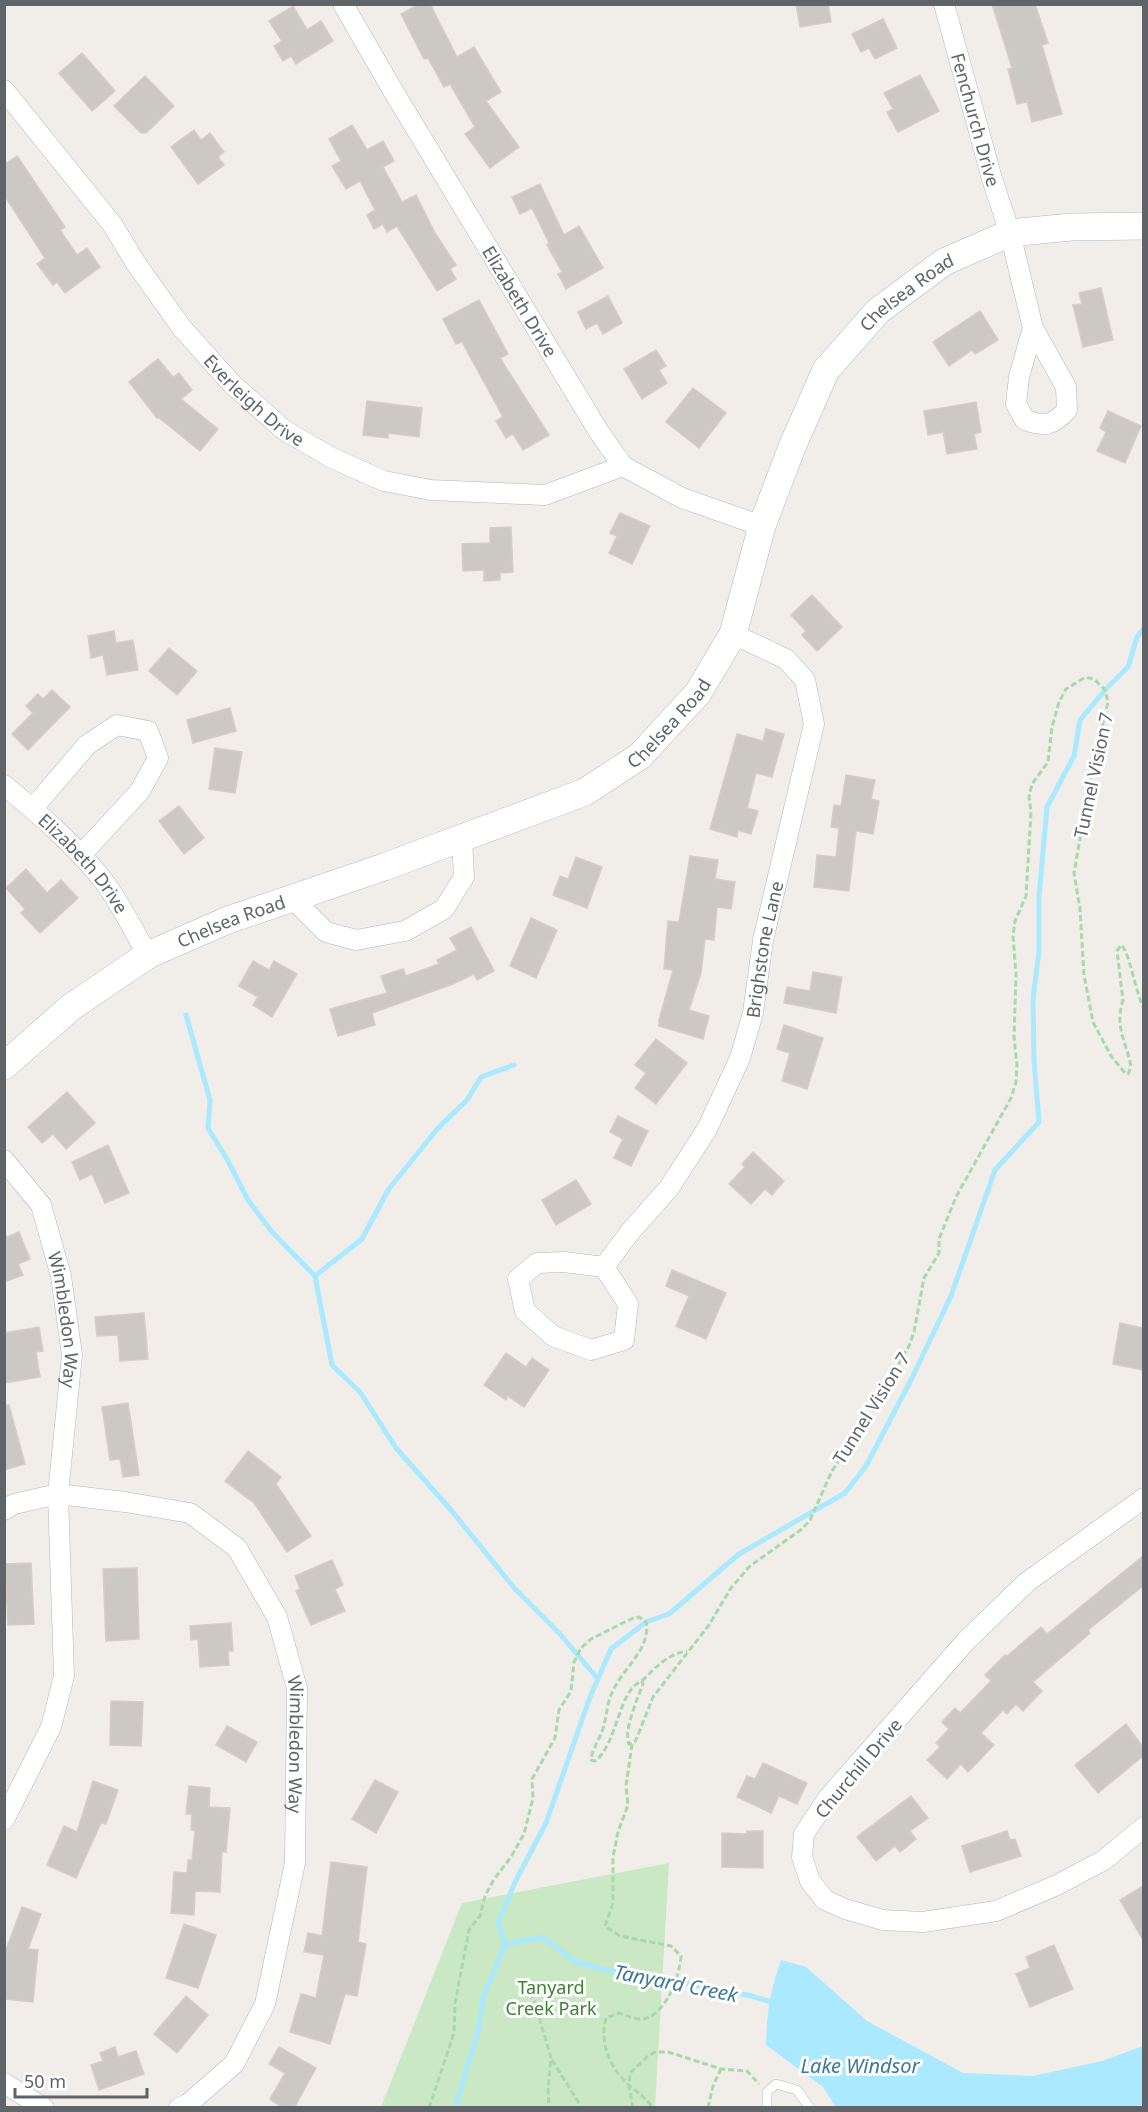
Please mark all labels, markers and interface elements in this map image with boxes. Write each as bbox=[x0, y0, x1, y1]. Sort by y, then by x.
street label: Fenchurch Drive bbox=[946, 50, 1006, 190]
street label: Elizabeth Drive bbox=[477, 241, 563, 361]
street label: Chelsea Road bbox=[854, 247, 957, 336]
street label: Everleigh Drive bbox=[199, 349, 309, 451]
street label: Chelsea Road bbox=[622, 674, 716, 773]
street label: Tunnel Vision 7 bbox=[1068, 710, 1118, 840]
street label: Elizabeth Drive bbox=[33, 808, 134, 918]
street label: Brighstone Lane bbox=[740, 879, 789, 1019]
street label: Chelsea Road bbox=[173, 889, 288, 953]
street label: Wimbledon Way bbox=[43, 1249, 84, 1390]
street label: Tunnel Vision 7 bbox=[827, 1348, 915, 1468]
street label: Wimbledon Way bbox=[282, 1673, 310, 1814]
street label: Churchill Drive bbox=[809, 1713, 907, 1823]
water label: Tanyard Creek bbox=[612, 1958, 741, 2008]
park label: Tanyard Creek Park bbox=[505, 1975, 597, 2020]
water label: Lake Windsor bbox=[801, 2052, 920, 2079]
scale bar bbox=[15, 2061, 147, 2099]
text: 50 m bbox=[24, 2069, 66, 2093]

